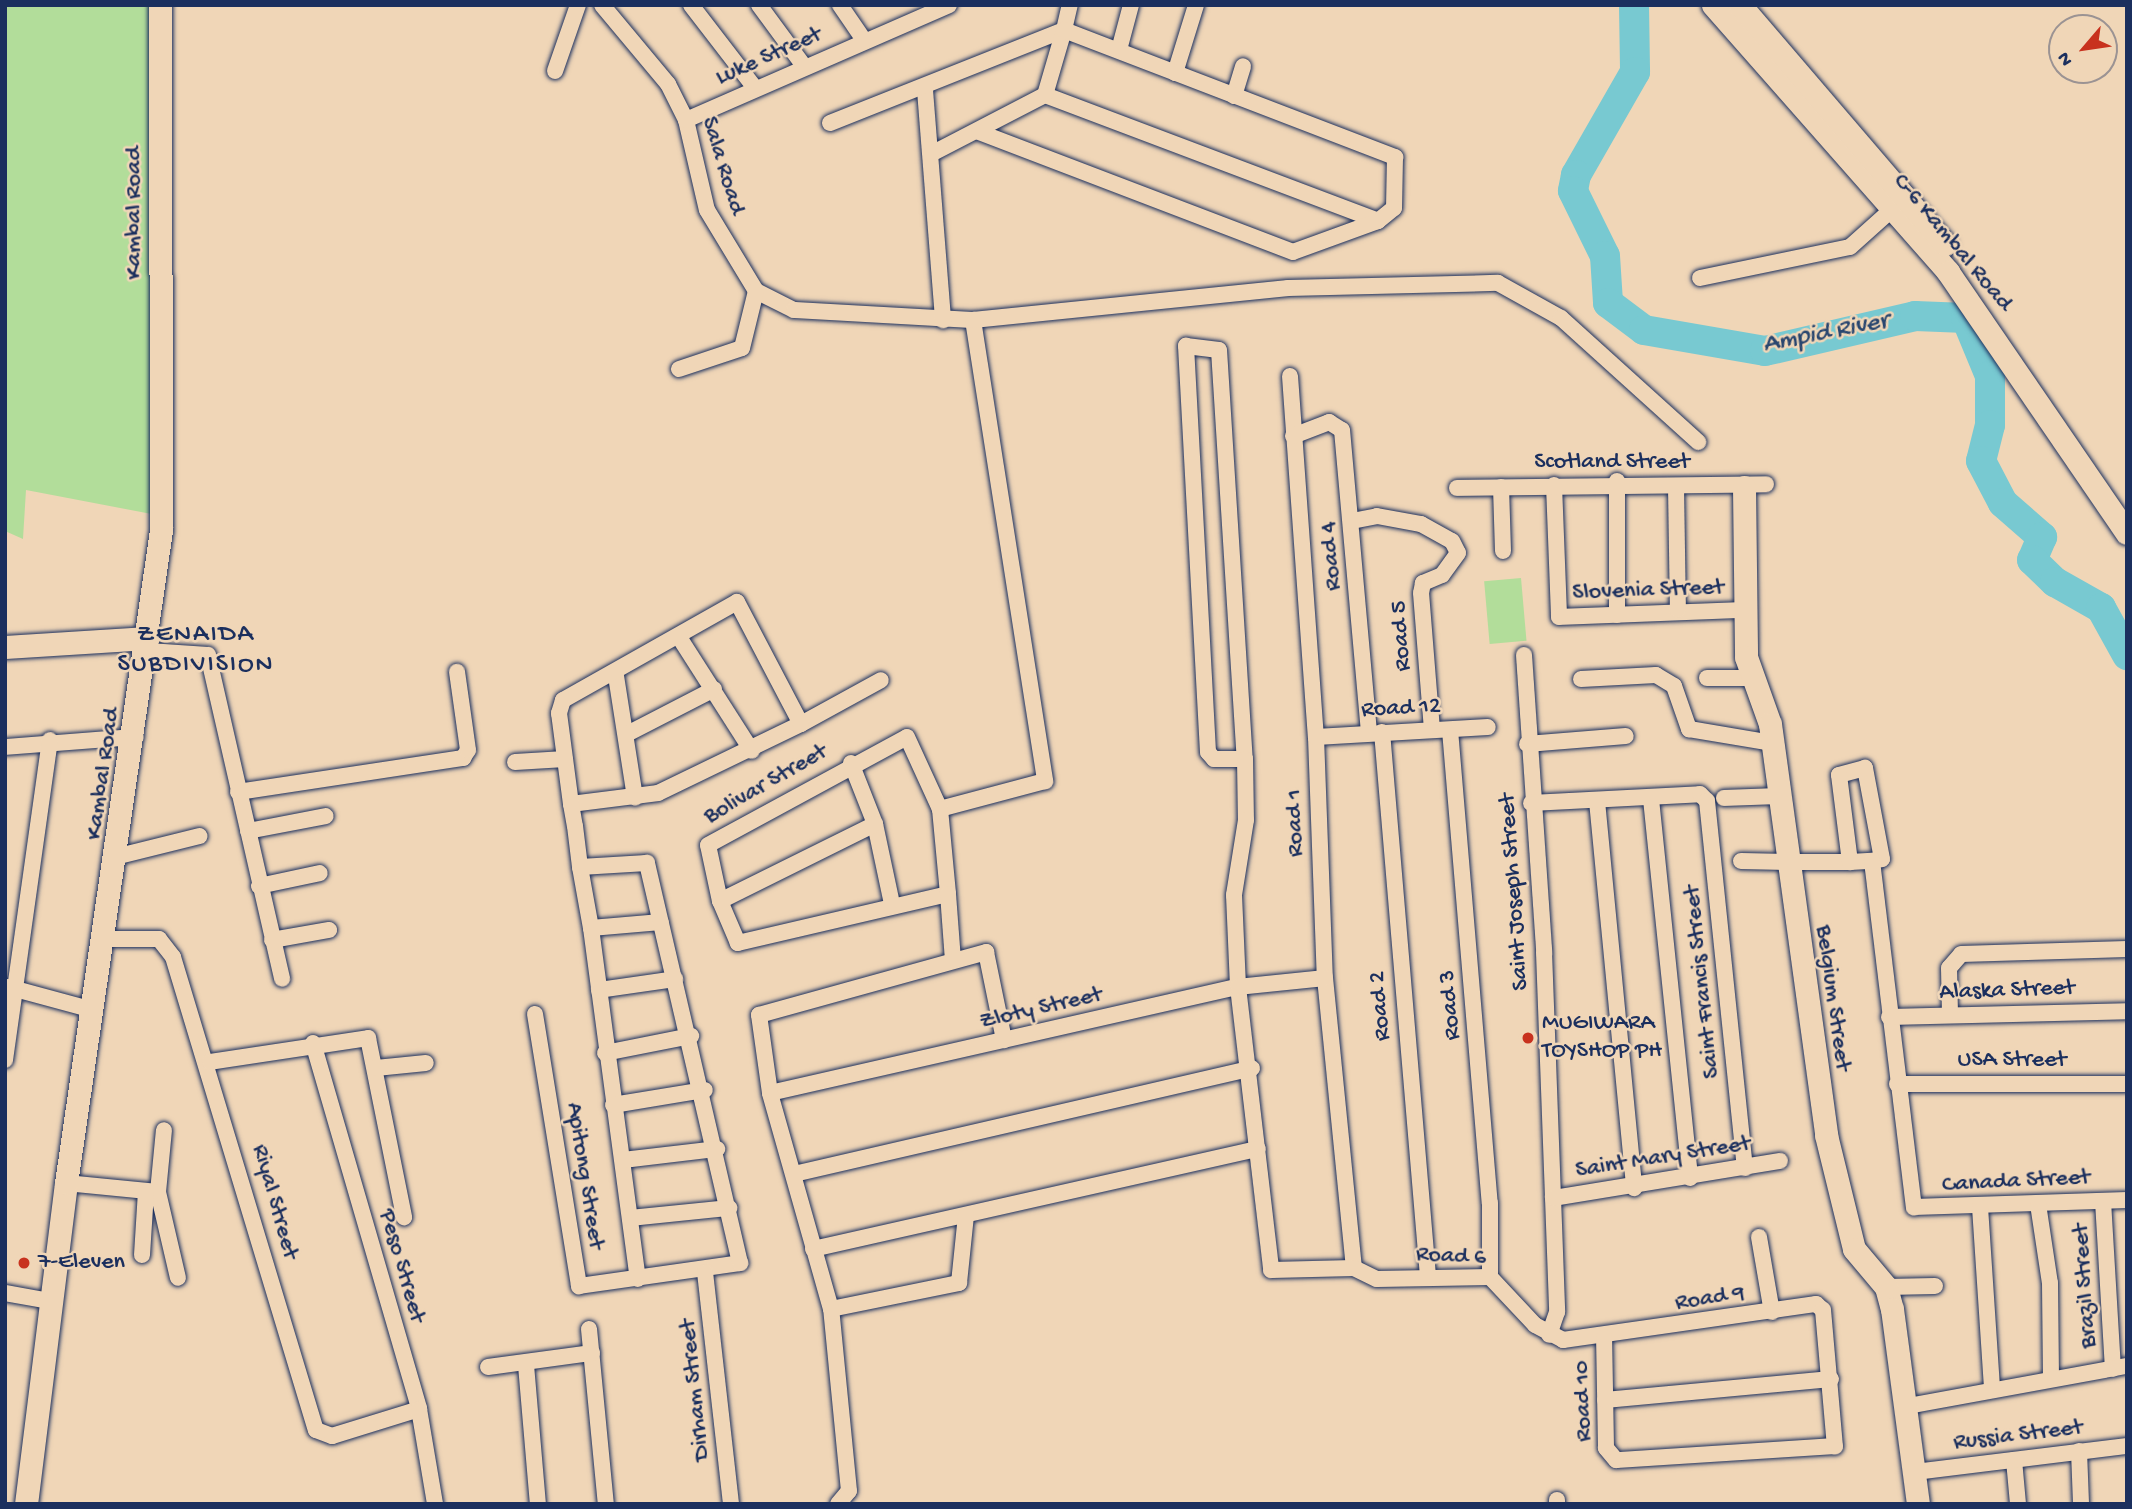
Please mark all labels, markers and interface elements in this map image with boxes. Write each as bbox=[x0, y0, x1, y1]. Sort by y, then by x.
north arrow bbox=[2048, 14, 2118, 84]
street label: Luke Street bbox=[712, 21, 826, 93]
text: N bbox=[2053, 47, 2079, 69]
street label: Sala Road bbox=[693, 113, 751, 219]
street label: Kambal Road bbox=[121, 147, 149, 279]
street label: C-6 Kambal Road bbox=[1886, 168, 2018, 318]
water label: Ampid River bbox=[1761, 307, 1891, 361]
street label: Scotland Street bbox=[1534, 449, 1690, 477]
street label: Road 4 bbox=[1315, 520, 1349, 592]
street label: Slovenia Street bbox=[1572, 574, 1724, 608]
street label: Road 5 bbox=[1385, 600, 1419, 672]
district label: ZENAIDA SUBDIVISION bbox=[119, 620, 273, 682]
street label: Road 12 bbox=[1361, 693, 1441, 725]
street label: Kambal Road bbox=[80, 706, 128, 842]
street label: Bolivar Street bbox=[699, 738, 833, 832]
street label: Road 1 bbox=[1280, 789, 1312, 857]
street label: Saint Joseph Street bbox=[1494, 793, 1536, 991]
street label: Saint Francis Street bbox=[1679, 884, 1727, 1080]
street label: Belgium Street bbox=[1808, 923, 1856, 1073]
street label: Road 3 bbox=[1434, 969, 1468, 1041]
street label: Road 2 bbox=[1364, 970, 1398, 1042]
street label: Alaska Street bbox=[1939, 974, 2075, 1008]
street label: Zloty Street bbox=[977, 981, 1105, 1037]
place label: MUGIWARA TOYSHOP PH bbox=[1542, 1010, 1662, 1066]
marker: MUGIWARA TOYSHOP PH bbox=[1520, 1030, 1536, 1046]
street label: USA Street bbox=[1958, 1047, 2066, 1075]
street label: Apitong Street bbox=[558, 1101, 610, 1251]
street label: Saint Mary Street bbox=[1574, 1130, 1752, 1186]
street label: Riyal Street bbox=[244, 1141, 304, 1263]
street label: Canada Street bbox=[1941, 1164, 2091, 1200]
street label: Peso Street bbox=[371, 1206, 431, 1326]
street label: Brazil Street bbox=[2067, 1223, 2105, 1349]
street label: Road 6 bbox=[1415, 1241, 1487, 1273]
place label: 7-Eleven bbox=[38, 1249, 125, 1277]
marker: 7-Eleven bbox=[16, 1255, 32, 1271]
street label: Road 9 bbox=[1673, 1279, 1747, 1319]
street label: Dirham Street bbox=[674, 1318, 718, 1462]
street label: Road 10 bbox=[1568, 1360, 1600, 1442]
street label: Russia Street bbox=[1952, 1414, 2084, 1458]

